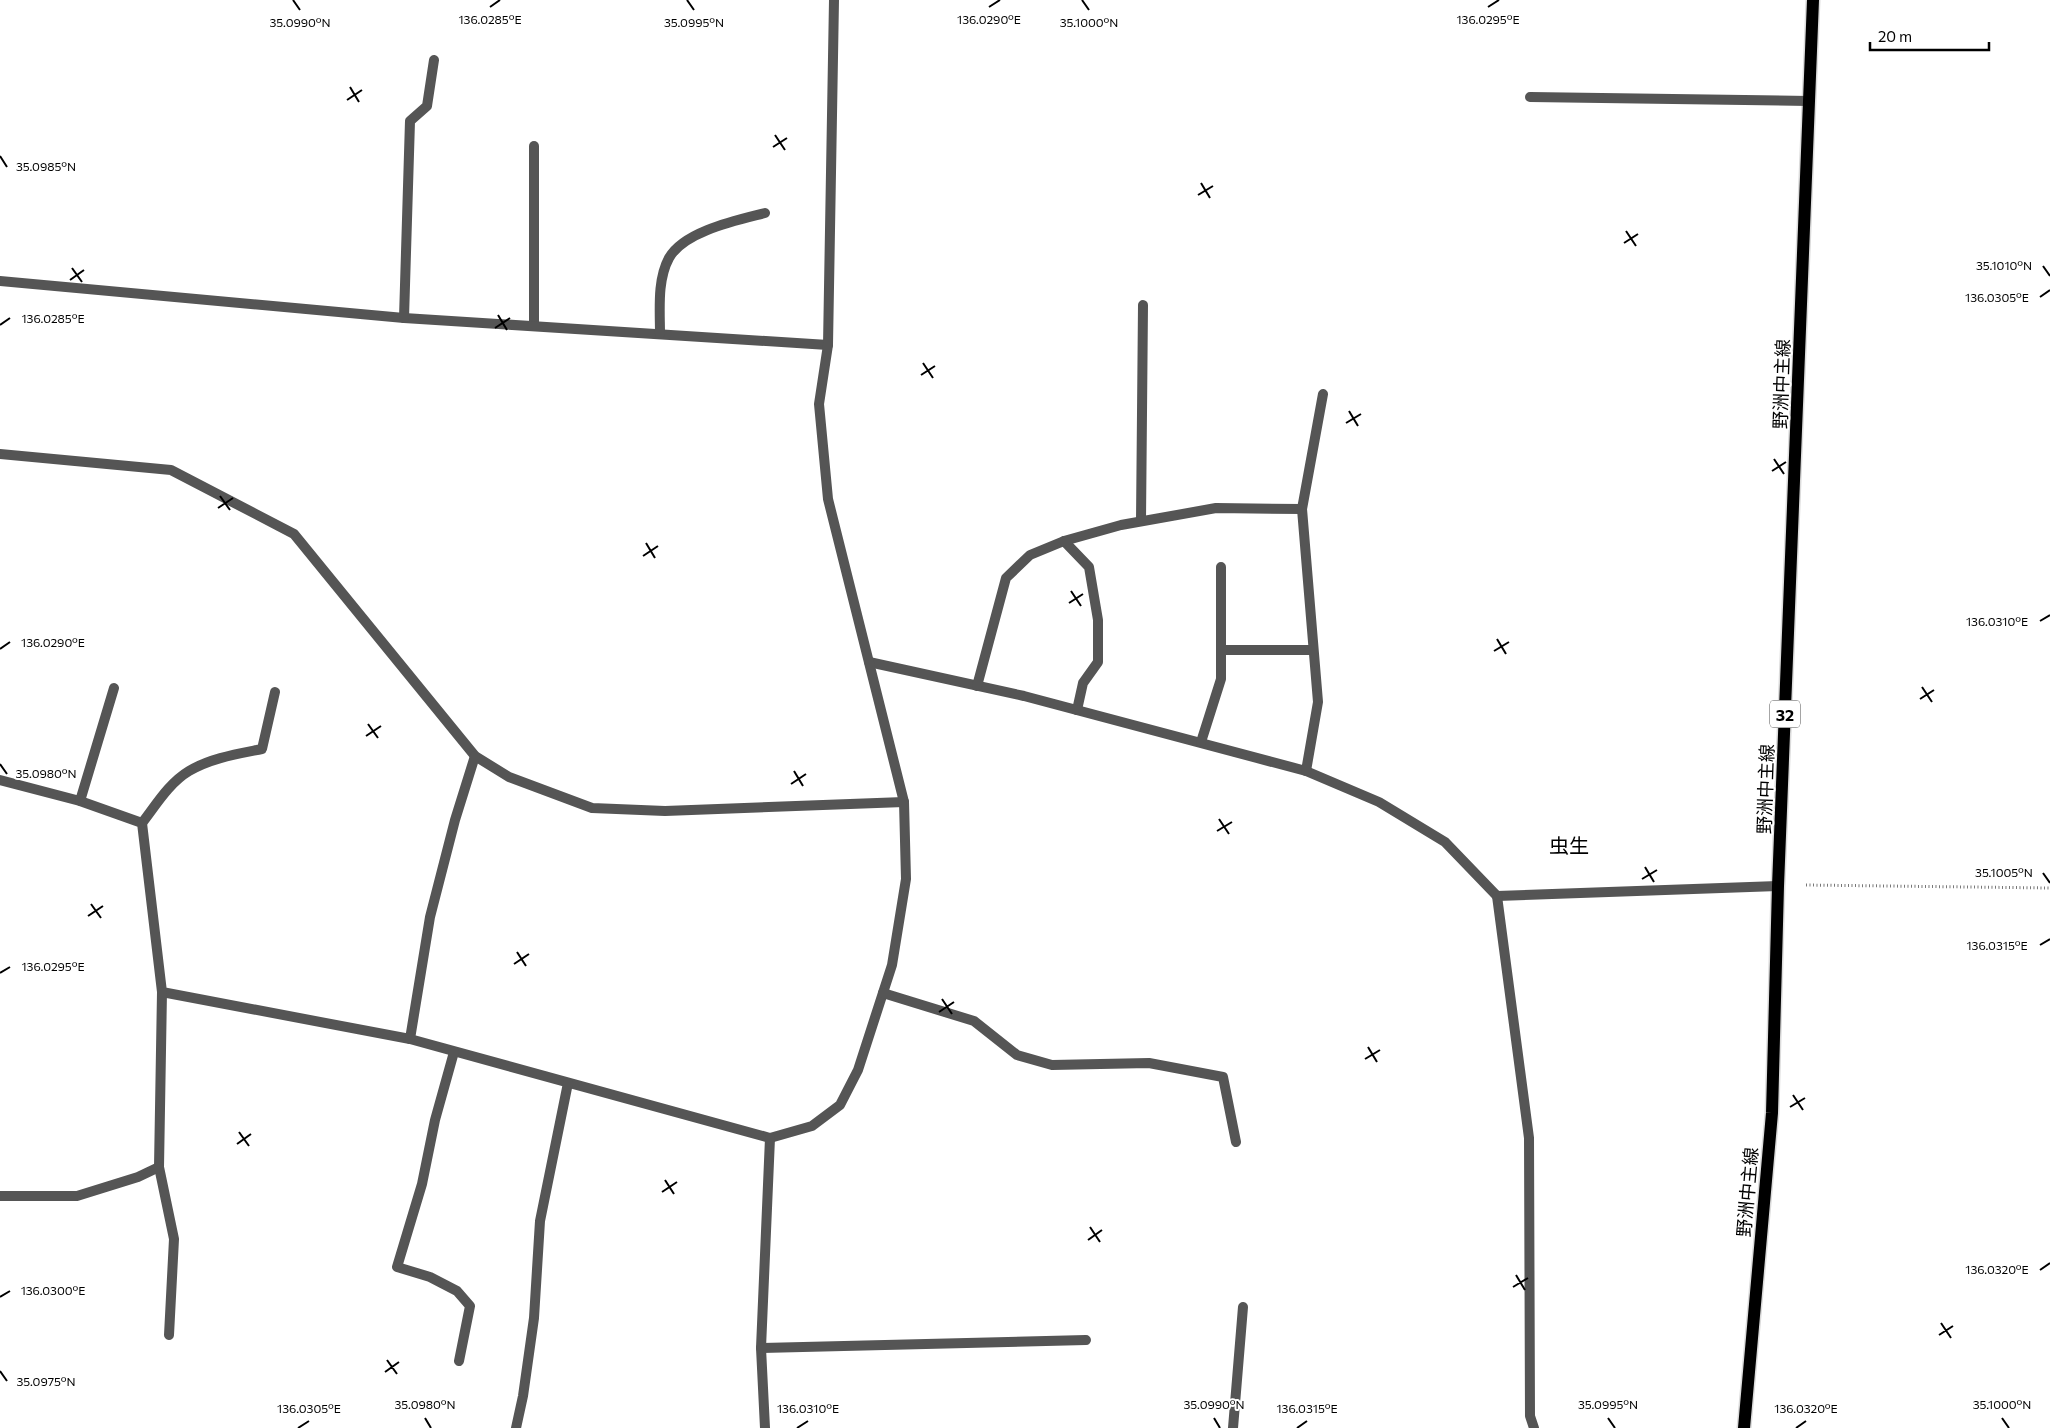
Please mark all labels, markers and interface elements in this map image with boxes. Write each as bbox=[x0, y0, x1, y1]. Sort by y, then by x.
text: 136.0285°E bbox=[458, 12, 522, 26]
text: 136.0290°E bbox=[957, 12, 1021, 26]
text: 136.0295°E bbox=[1456, 12, 1520, 26]
text: 35.0990°N bbox=[269, 15, 331, 29]
text: 35.0995°N bbox=[664, 15, 724, 29]
text: 35.1000°N bbox=[1060, 15, 1118, 29]
scale bar bbox=[1870, 20, 1989, 52]
text: 20 m bbox=[1878, 27, 1912, 45]
text: 35.0985°N bbox=[16, 159, 76, 173]
text: 35.1010°N bbox=[1976, 258, 2032, 272]
text: 136.0305°E bbox=[1965, 290, 2029, 304]
text: 136.0285°E bbox=[21, 311, 85, 325]
street label: 野洲中主線 bbox=[1768, 339, 1794, 429]
text: 136.0310°E bbox=[1966, 614, 2028, 628]
text: 136.0290°E bbox=[21, 635, 85, 649]
road number: 32 bbox=[1770, 701, 1800, 728]
street label: 野洲中主線 bbox=[1752, 744, 1778, 834]
text: 35.0980°N bbox=[15, 766, 77, 780]
district label: 虫生 bbox=[1549, 833, 1589, 857]
text: 35.1005°N bbox=[1975, 865, 2033, 879]
text: 136.0315°E bbox=[1966, 938, 2028, 952]
text: 136.0295°E bbox=[21, 959, 85, 973]
street label: 野洲中主線 bbox=[1732, 1146, 1762, 1238]
text: 136.0320°E bbox=[1965, 1262, 2029, 1276]
text: 136.0300°E bbox=[21, 1283, 85, 1297]
text: 35.0975°N bbox=[16, 1374, 76, 1388]
text: 35.0980°N bbox=[394, 1397, 456, 1411]
text: 35.0990°N bbox=[1183, 1397, 1245, 1411]
text: 35.0995°N bbox=[1578, 1397, 1638, 1411]
text: 35.1000°N bbox=[1973, 1397, 2031, 1411]
text: 136.0305°E bbox=[277, 1401, 341, 1415]
text: 136.0310°E bbox=[777, 1401, 839, 1415]
text: 136.0315°E bbox=[1276, 1401, 1338, 1415]
text: 136.0320°E bbox=[1774, 1401, 1838, 1415]

